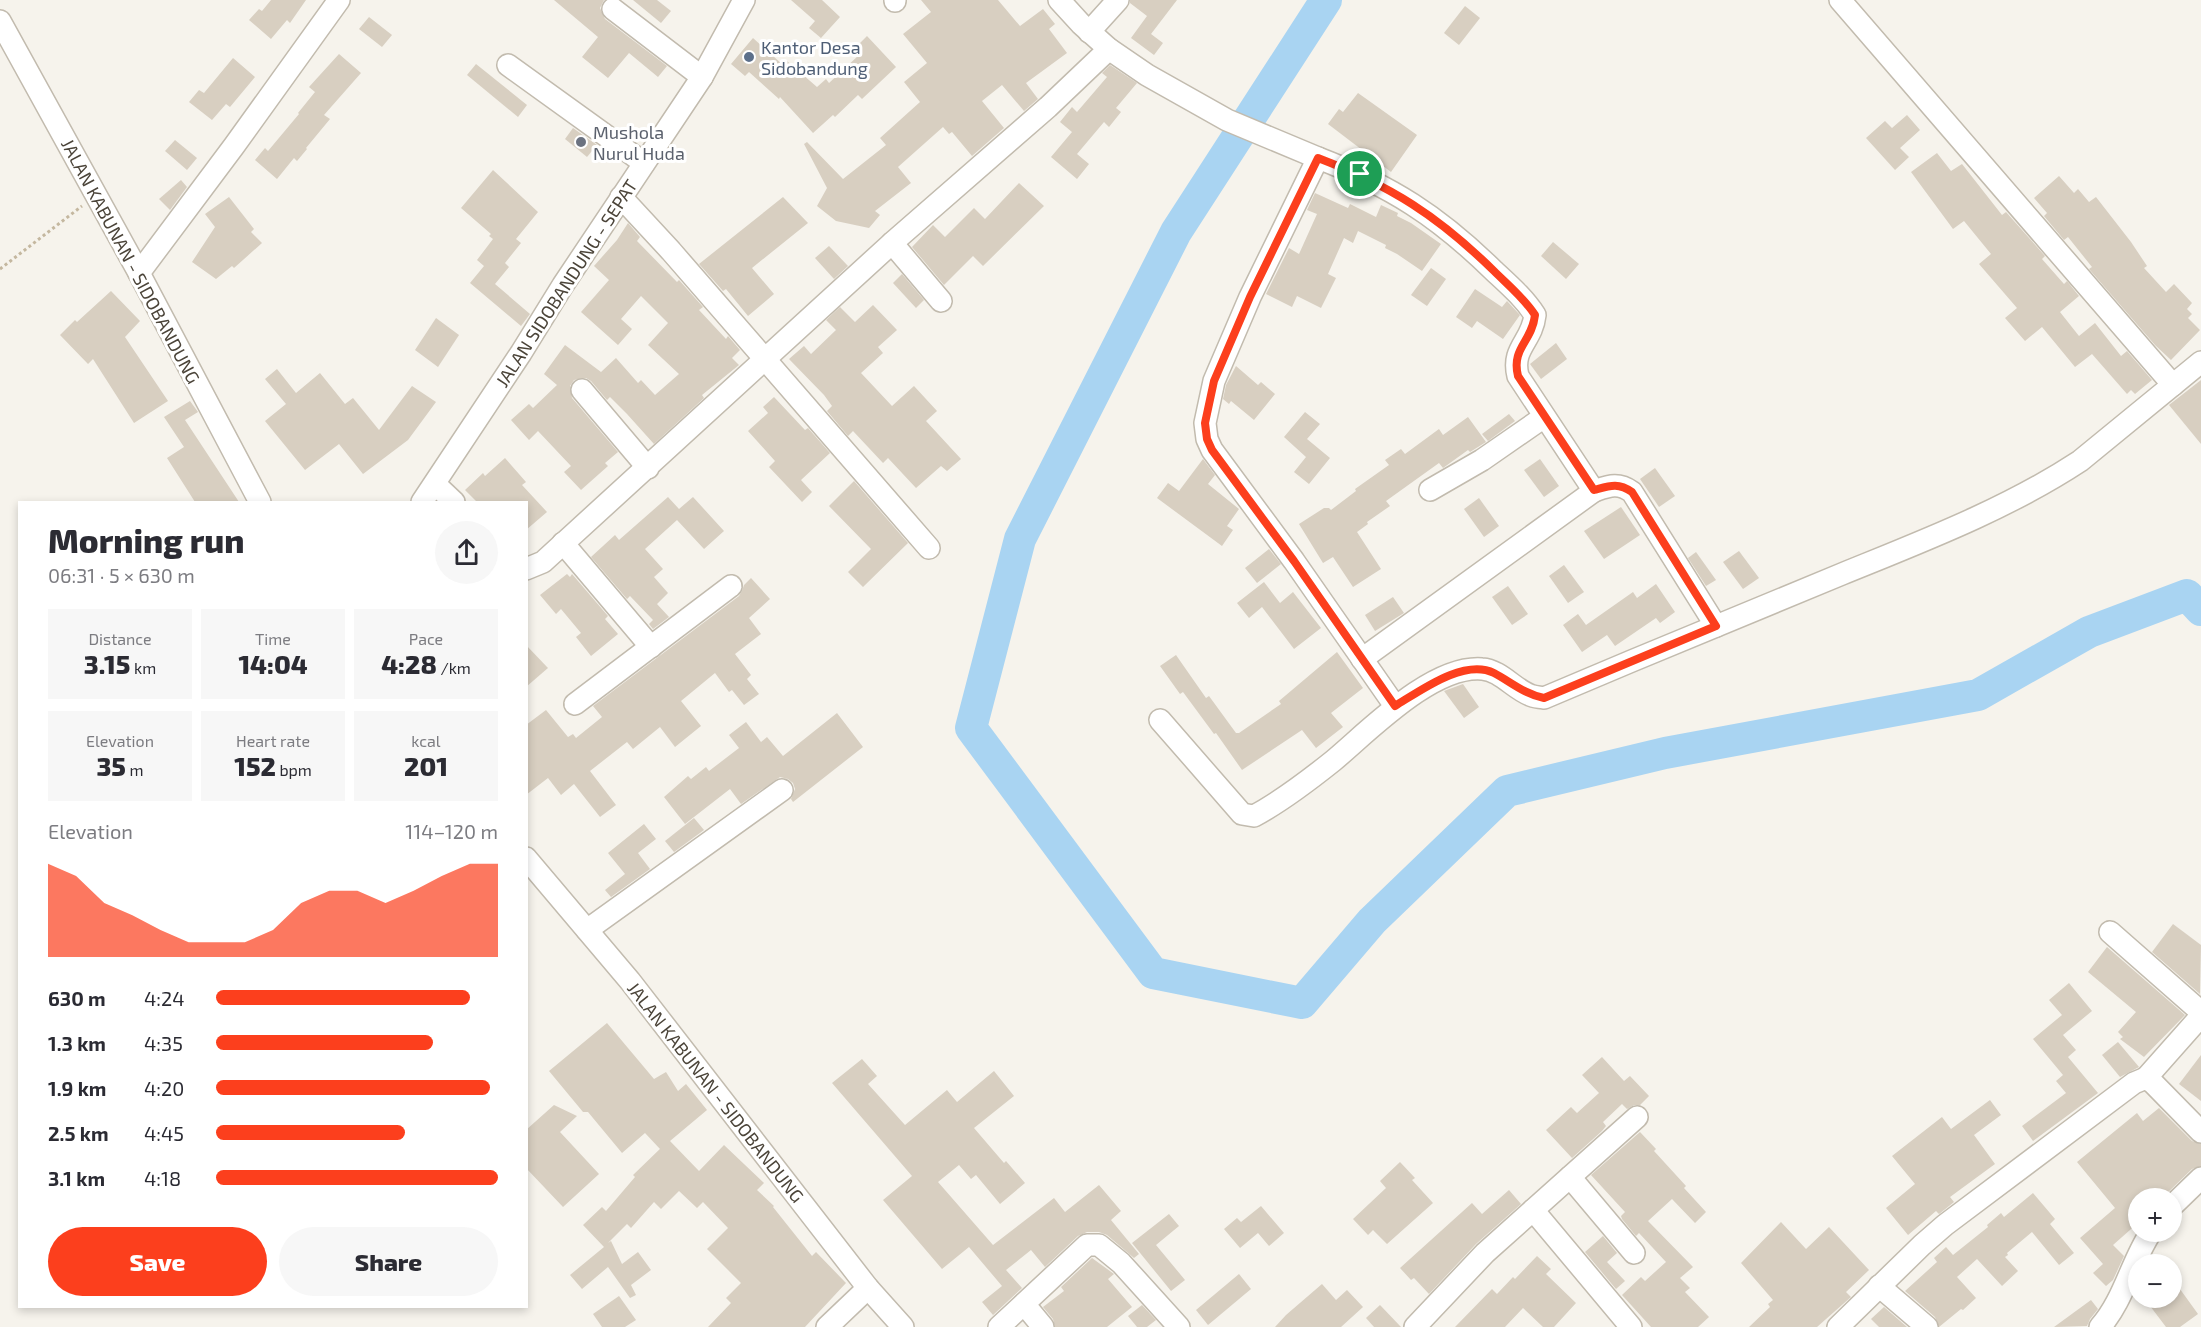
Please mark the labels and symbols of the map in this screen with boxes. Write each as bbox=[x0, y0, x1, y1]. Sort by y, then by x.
place label: Kantor Desa Sidobandung bbox=[761, 36, 868, 79]
marker: Kantor Desa Sidobandung bbox=[742, 50, 756, 64]
place label: Mushola Nurul Huda bbox=[593, 121, 685, 164]
street label: JALAN KABUNAN - SIDOBANDUNG bbox=[57, 135, 205, 387]
marker: Mushola Nurul Huda bbox=[574, 135, 588, 149]
pin bbox=[1334, 148, 1385, 199]
street label: JALAN SIDOBANDUNG - SEPAT bbox=[491, 175, 642, 391]
street label: JALAN KABUNAN - SIDOBANDUNG bbox=[623, 977, 809, 1207]

